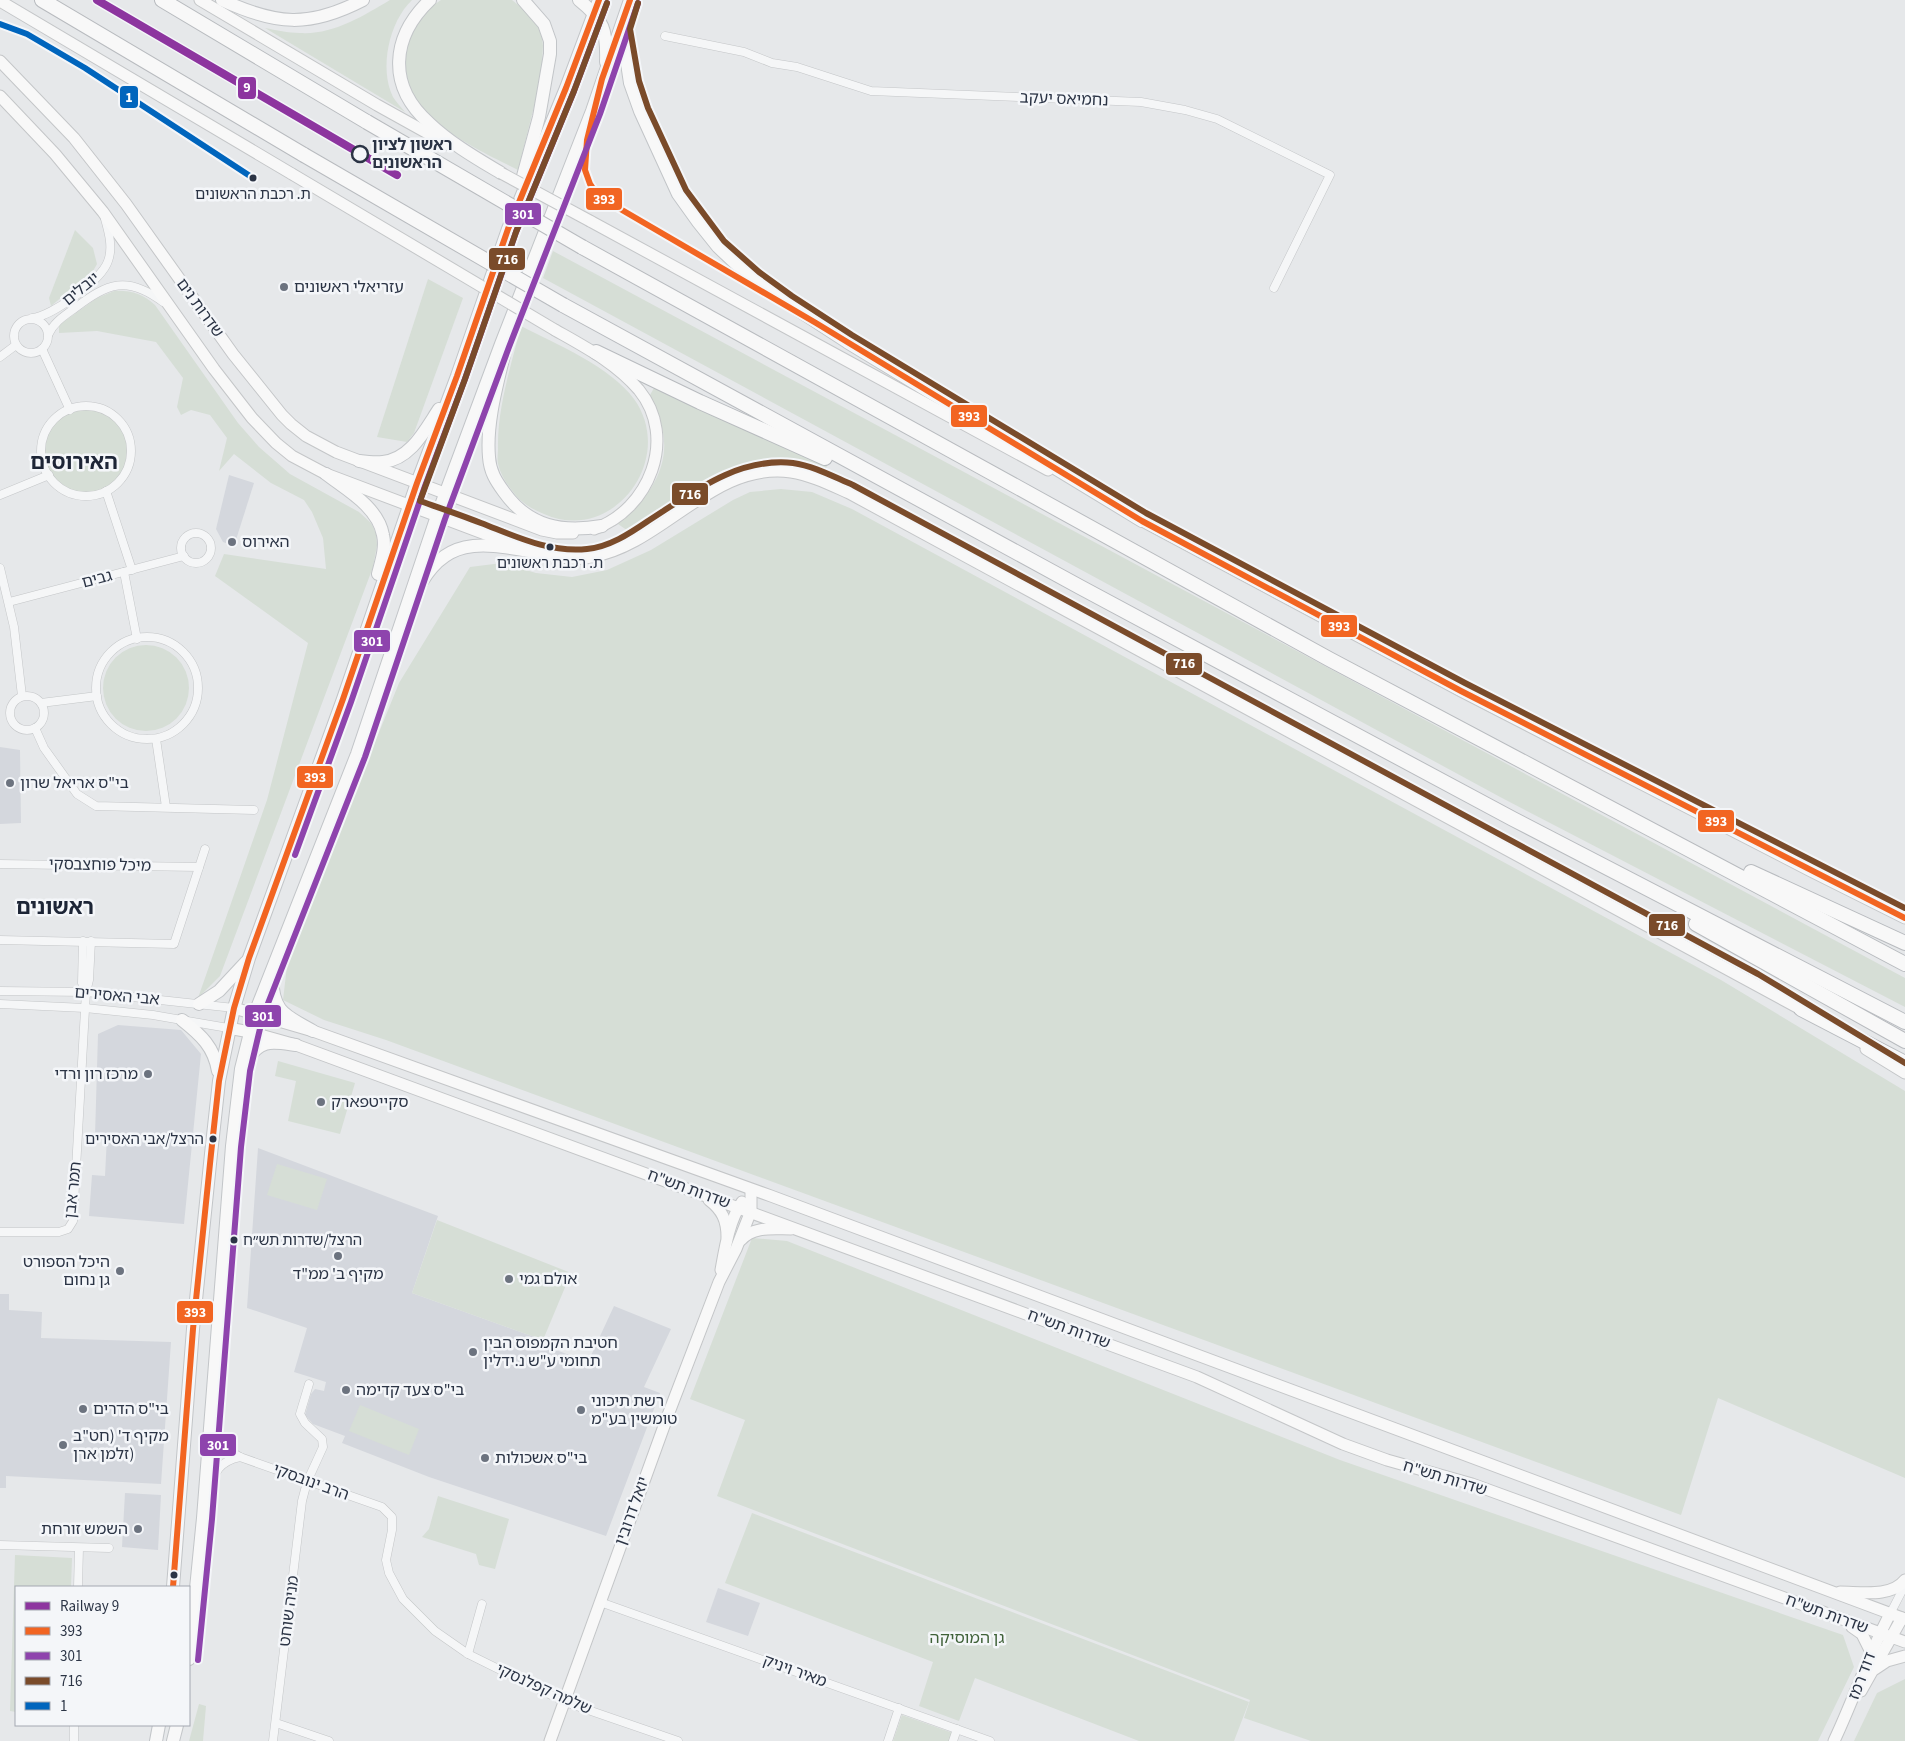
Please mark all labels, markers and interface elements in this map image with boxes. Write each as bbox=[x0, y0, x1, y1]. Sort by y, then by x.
line badge: 9 bbox=[237, 76, 257, 100]
text: 9 bbox=[243, 78, 251, 98]
line badge: 1 bbox=[119, 85, 139, 109]
street label: נחמיאס יעקב bbox=[1019, 86, 1109, 112]
text: 1 bbox=[125, 88, 133, 108]
place label: ראשון לציון הראשונים bbox=[372, 134, 453, 174]
marker: ראשון לציון הראשונים bbox=[351, 145, 369, 163]
marker: ת. רכבת הראשונים bbox=[248, 173, 258, 183]
place label: ת. רכבת הראשונים bbox=[195, 184, 311, 205]
line badge: 393 bbox=[585, 187, 623, 211]
text: 393 bbox=[593, 190, 615, 210]
line badge: 301 bbox=[504, 202, 542, 226]
text: 301 bbox=[512, 205, 534, 225]
line badge: 716 bbox=[488, 247, 526, 271]
text: 716 bbox=[496, 250, 518, 270]
street label: יובלים bbox=[58, 267, 104, 311]
street label: שדרות נים bbox=[171, 274, 229, 342]
place label: עזריאלי ראשונים bbox=[294, 276, 404, 298]
marker: עזריאלי ראשונים bbox=[278, 281, 290, 293]
line badge: 393 bbox=[950, 404, 988, 428]
text: 393 bbox=[958, 407, 980, 427]
district label: האירוסים bbox=[30, 447, 118, 477]
line badge: 716 bbox=[671, 482, 709, 506]
text: 716 bbox=[679, 485, 701, 505]
place label: האירוס bbox=[242, 531, 290, 553]
marker: האירוס bbox=[226, 536, 238, 548]
marker: ת. רכבת ראשונים bbox=[545, 542, 555, 552]
place label: ת. רכבת ראשונים bbox=[497, 553, 603, 574]
street label: גבים bbox=[79, 564, 115, 594]
line badge: 393 bbox=[1320, 614, 1358, 638]
text: 393 bbox=[1328, 617, 1350, 637]
line badge: 301 bbox=[353, 629, 391, 653]
text: 301 bbox=[361, 632, 383, 652]
line badge: 716 bbox=[1165, 652, 1203, 676]
text: 716 bbox=[1173, 654, 1195, 674]
line badge: 393 bbox=[296, 765, 334, 789]
text: 393 bbox=[304, 768, 326, 788]
place label: בי"ס אריאל שרון bbox=[20, 772, 129, 794]
marker: בי"ס אריאל שרון bbox=[4, 777, 16, 789]
line badge: 393 bbox=[1697, 809, 1735, 833]
text: 393 bbox=[1705, 812, 1727, 832]
street label: מיכל פוחצבסקי bbox=[49, 853, 151, 877]
district label: ראשונים bbox=[16, 892, 94, 922]
line badge: 716 bbox=[1648, 913, 1686, 937]
text: 716 bbox=[1656, 916, 1678, 936]
street label: אבי האסירים bbox=[73, 981, 161, 1011]
line badge: 301 bbox=[244, 1004, 282, 1028]
text: 301 bbox=[252, 1007, 274, 1027]
place label: מרכז רון ורדי bbox=[55, 1063, 138, 1085]
marker: מרכז רון ורדי bbox=[142, 1068, 154, 1080]
place label: סקייטפארק bbox=[331, 1091, 409, 1113]
marker: סקייטפארק bbox=[315, 1096, 327, 1108]
place label: הרצל/אבי האסירים bbox=[85, 1129, 204, 1150]
marker: הרצל/אבי האסירים bbox=[208, 1134, 218, 1144]
street label: תמר אבן bbox=[59, 1160, 87, 1220]
street label: שדרות תש"ח bbox=[644, 1164, 734, 1214]
place label: הרצל/שדרות תש״ח bbox=[243, 1230, 362, 1251]
marker: הרצל/שדרות תש״ח bbox=[229, 1235, 239, 1245]
marker: מקיף ב' ממ"ד bbox=[332, 1250, 344, 1262]
place label: היכל הספורט גן נחום bbox=[23, 1251, 110, 1291]
place label: מקיף ב' ממ"ד bbox=[292, 1263, 384, 1285]
marker: היכל הספורט גן נחום bbox=[114, 1265, 126, 1277]
place label: אולם גמי bbox=[519, 1268, 577, 1290]
marker: אולם גמי bbox=[503, 1273, 515, 1285]
line badge: 393 bbox=[176, 1300, 214, 1324]
text: 393 bbox=[184, 1303, 206, 1323]
street label: שדרות תש"ח bbox=[1024, 1304, 1114, 1354]
place label: חטיבת הקמפוס הבין תחומי ע"ש נ.ידלין bbox=[483, 1332, 618, 1372]
marker: חטיבת הקמפוס הבין תחומי ע"ש נ.ידלין bbox=[467, 1346, 479, 1358]
place label: בי"ס צעד קדימה bbox=[356, 1379, 464, 1401]
marker: בי"ס צעד קדימה bbox=[340, 1384, 352, 1396]
place label: רשת תיכוני טומשין בע"מ bbox=[591, 1390, 677, 1430]
place label: בי"ס הדרים bbox=[93, 1398, 169, 1420]
marker: בי"ס הדרים bbox=[77, 1403, 89, 1415]
marker: רשת תיכוני טומשין בע"מ bbox=[575, 1404, 587, 1416]
place label: מקיף ד' (חט"ב זלמן ארן) bbox=[73, 1425, 169, 1465]
line badge: 301 bbox=[199, 1433, 237, 1457]
text: 301 bbox=[207, 1436, 229, 1456]
marker: מקיף ד' (חט"ב זלמן ארן) bbox=[57, 1439, 69, 1451]
place label: בי"ס אשכולות bbox=[495, 1447, 587, 1469]
marker: בי"ס אשכולות bbox=[479, 1452, 491, 1464]
street label: שדרות תש"ח bbox=[1400, 1455, 1490, 1501]
street label: הרב ינובסקי bbox=[270, 1458, 352, 1506]
street label: יואל דרובין bbox=[609, 1474, 655, 1548]
place label: השמש זורחת bbox=[41, 1518, 128, 1540]
marker: השמש זורחת bbox=[132, 1523, 144, 1535]
unlabelled marker bbox=[169, 1570, 179, 1580]
street label: מניה שוחט bbox=[274, 1574, 304, 1648]
legend bbox=[15, 1586, 190, 1726]
street label: שדרות תש"ח bbox=[1782, 1589, 1872, 1639]
text: Railway 9 bbox=[60, 1596, 119, 1617]
text: 393 bbox=[60, 1621, 82, 1642]
park label: גן המוסיקה bbox=[930, 1627, 1004, 1649]
text: 301 bbox=[60, 1646, 82, 1667]
street label: מאיר ויניק bbox=[760, 1649, 830, 1693]
street label: דוד רמז bbox=[1843, 1649, 1881, 1703]
street label: שלמה קפלנסקי bbox=[493, 1658, 595, 1720]
text: 716 bbox=[60, 1671, 82, 1692]
text: 1 bbox=[60, 1696, 67, 1717]

